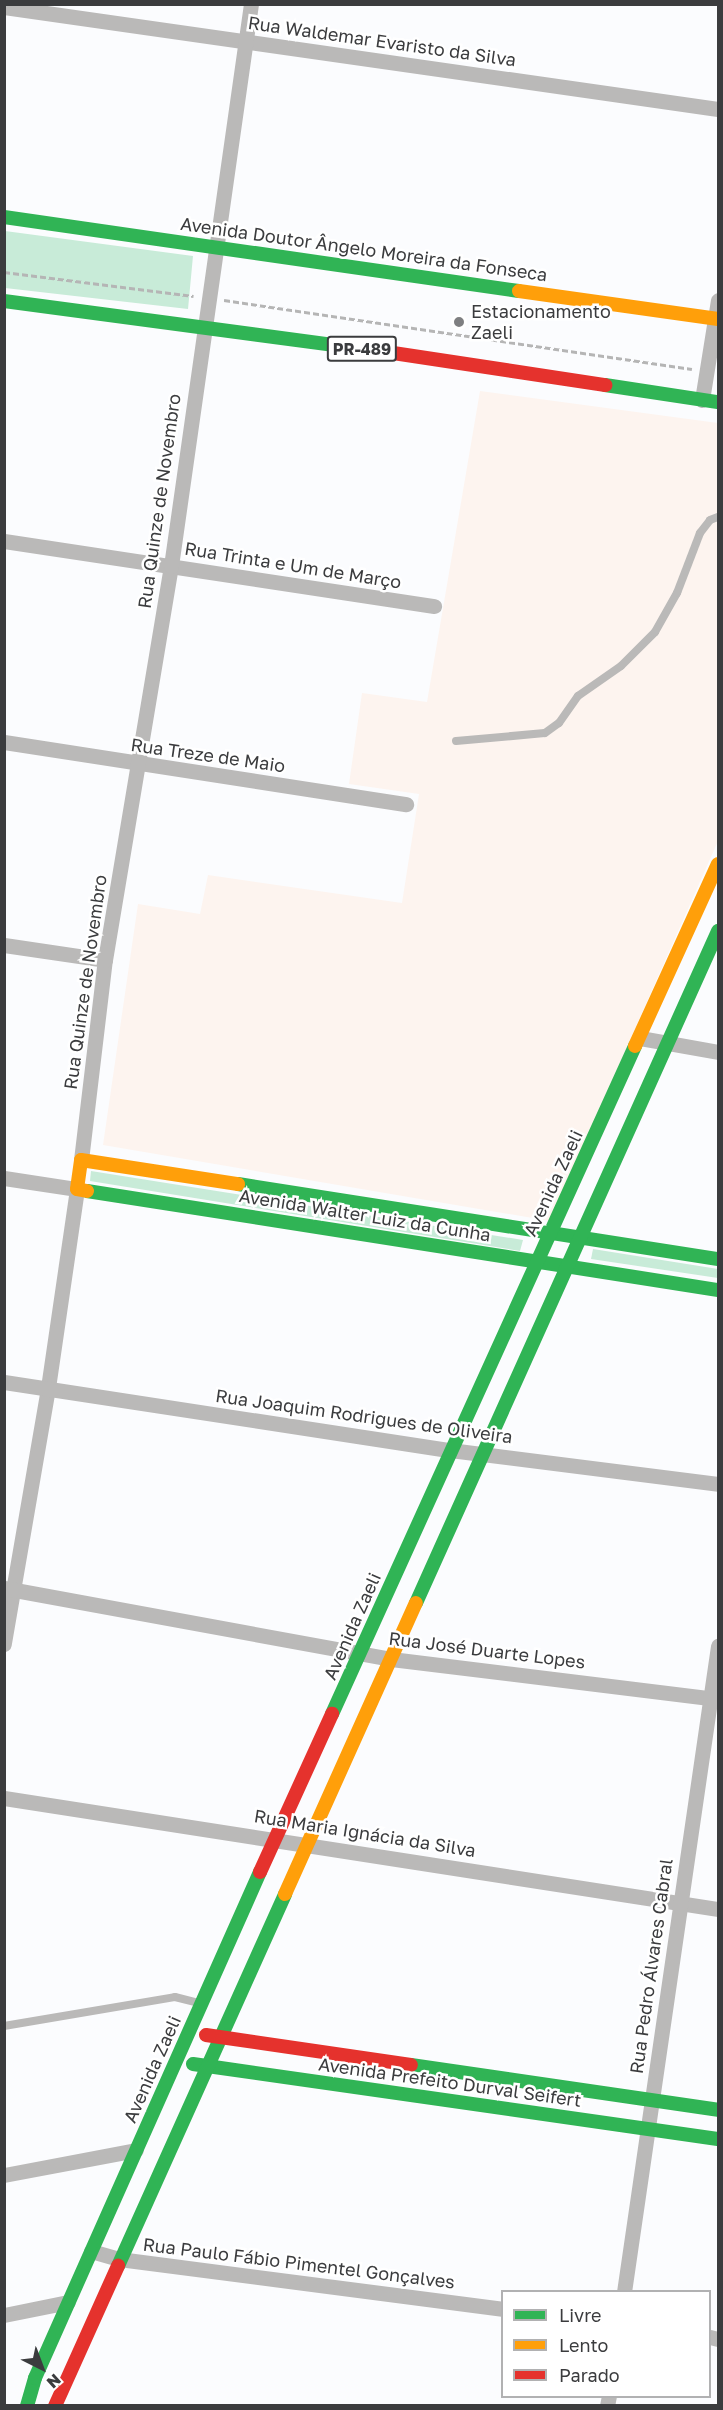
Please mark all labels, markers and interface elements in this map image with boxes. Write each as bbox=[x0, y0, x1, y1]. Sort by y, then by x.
street label: Rua Waldemar Evaristo da Silva bbox=[247, 11, 517, 71]
street label: Avenida Doutor Ângelo Moreira da Fonseca bbox=[179, 213, 549, 285]
place label: Estacionamento Zaeli bbox=[471, 301, 611, 344]
marker: Estacionamento Zaeli bbox=[452, 315, 466, 329]
road number: PR-489 bbox=[326, 336, 398, 362]
street label: Rua Quinze de Novembro bbox=[133, 392, 185, 610]
street label: Rua Trinta e Um de Março bbox=[183, 537, 403, 593]
street label: Rua Treze de Maio bbox=[129, 733, 287, 777]
street label: Rua Quinze de Novembro bbox=[59, 873, 111, 1091]
street label: Avenida Zaeli bbox=[519, 1126, 587, 1240]
street label: Avenida Walter Luiz da Cunha bbox=[238, 1184, 492, 1246]
street label: Rua Joaquim Rodrigues de Oliveira bbox=[214, 1384, 514, 1448]
street label: Avenida Zaeli bbox=[319, 1569, 385, 1683]
street label: Rua José Duarte Lopes bbox=[388, 1627, 586, 1673]
street label: Rua Maria Ignácia da Silva bbox=[253, 1805, 477, 1861]
street label: Rua Pedro Álvares Cabral bbox=[625, 1857, 677, 2075]
street label: Avenida Zaeli bbox=[119, 2012, 185, 2126]
street label: Avenida Prefeito Durval Seifert bbox=[317, 2053, 583, 2111]
street label: Rua Paulo Fábio Pimentel Gonçalves bbox=[142, 2233, 456, 2293]
legend bbox=[501, 2290, 711, 2398]
text: Livre bbox=[559, 2304, 601, 2326]
text: Lento bbox=[559, 2334, 608, 2356]
north arrow bbox=[12, 2338, 72, 2398]
text: Parado bbox=[559, 2364, 620, 2386]
text: N bbox=[43, 2370, 65, 2393]

